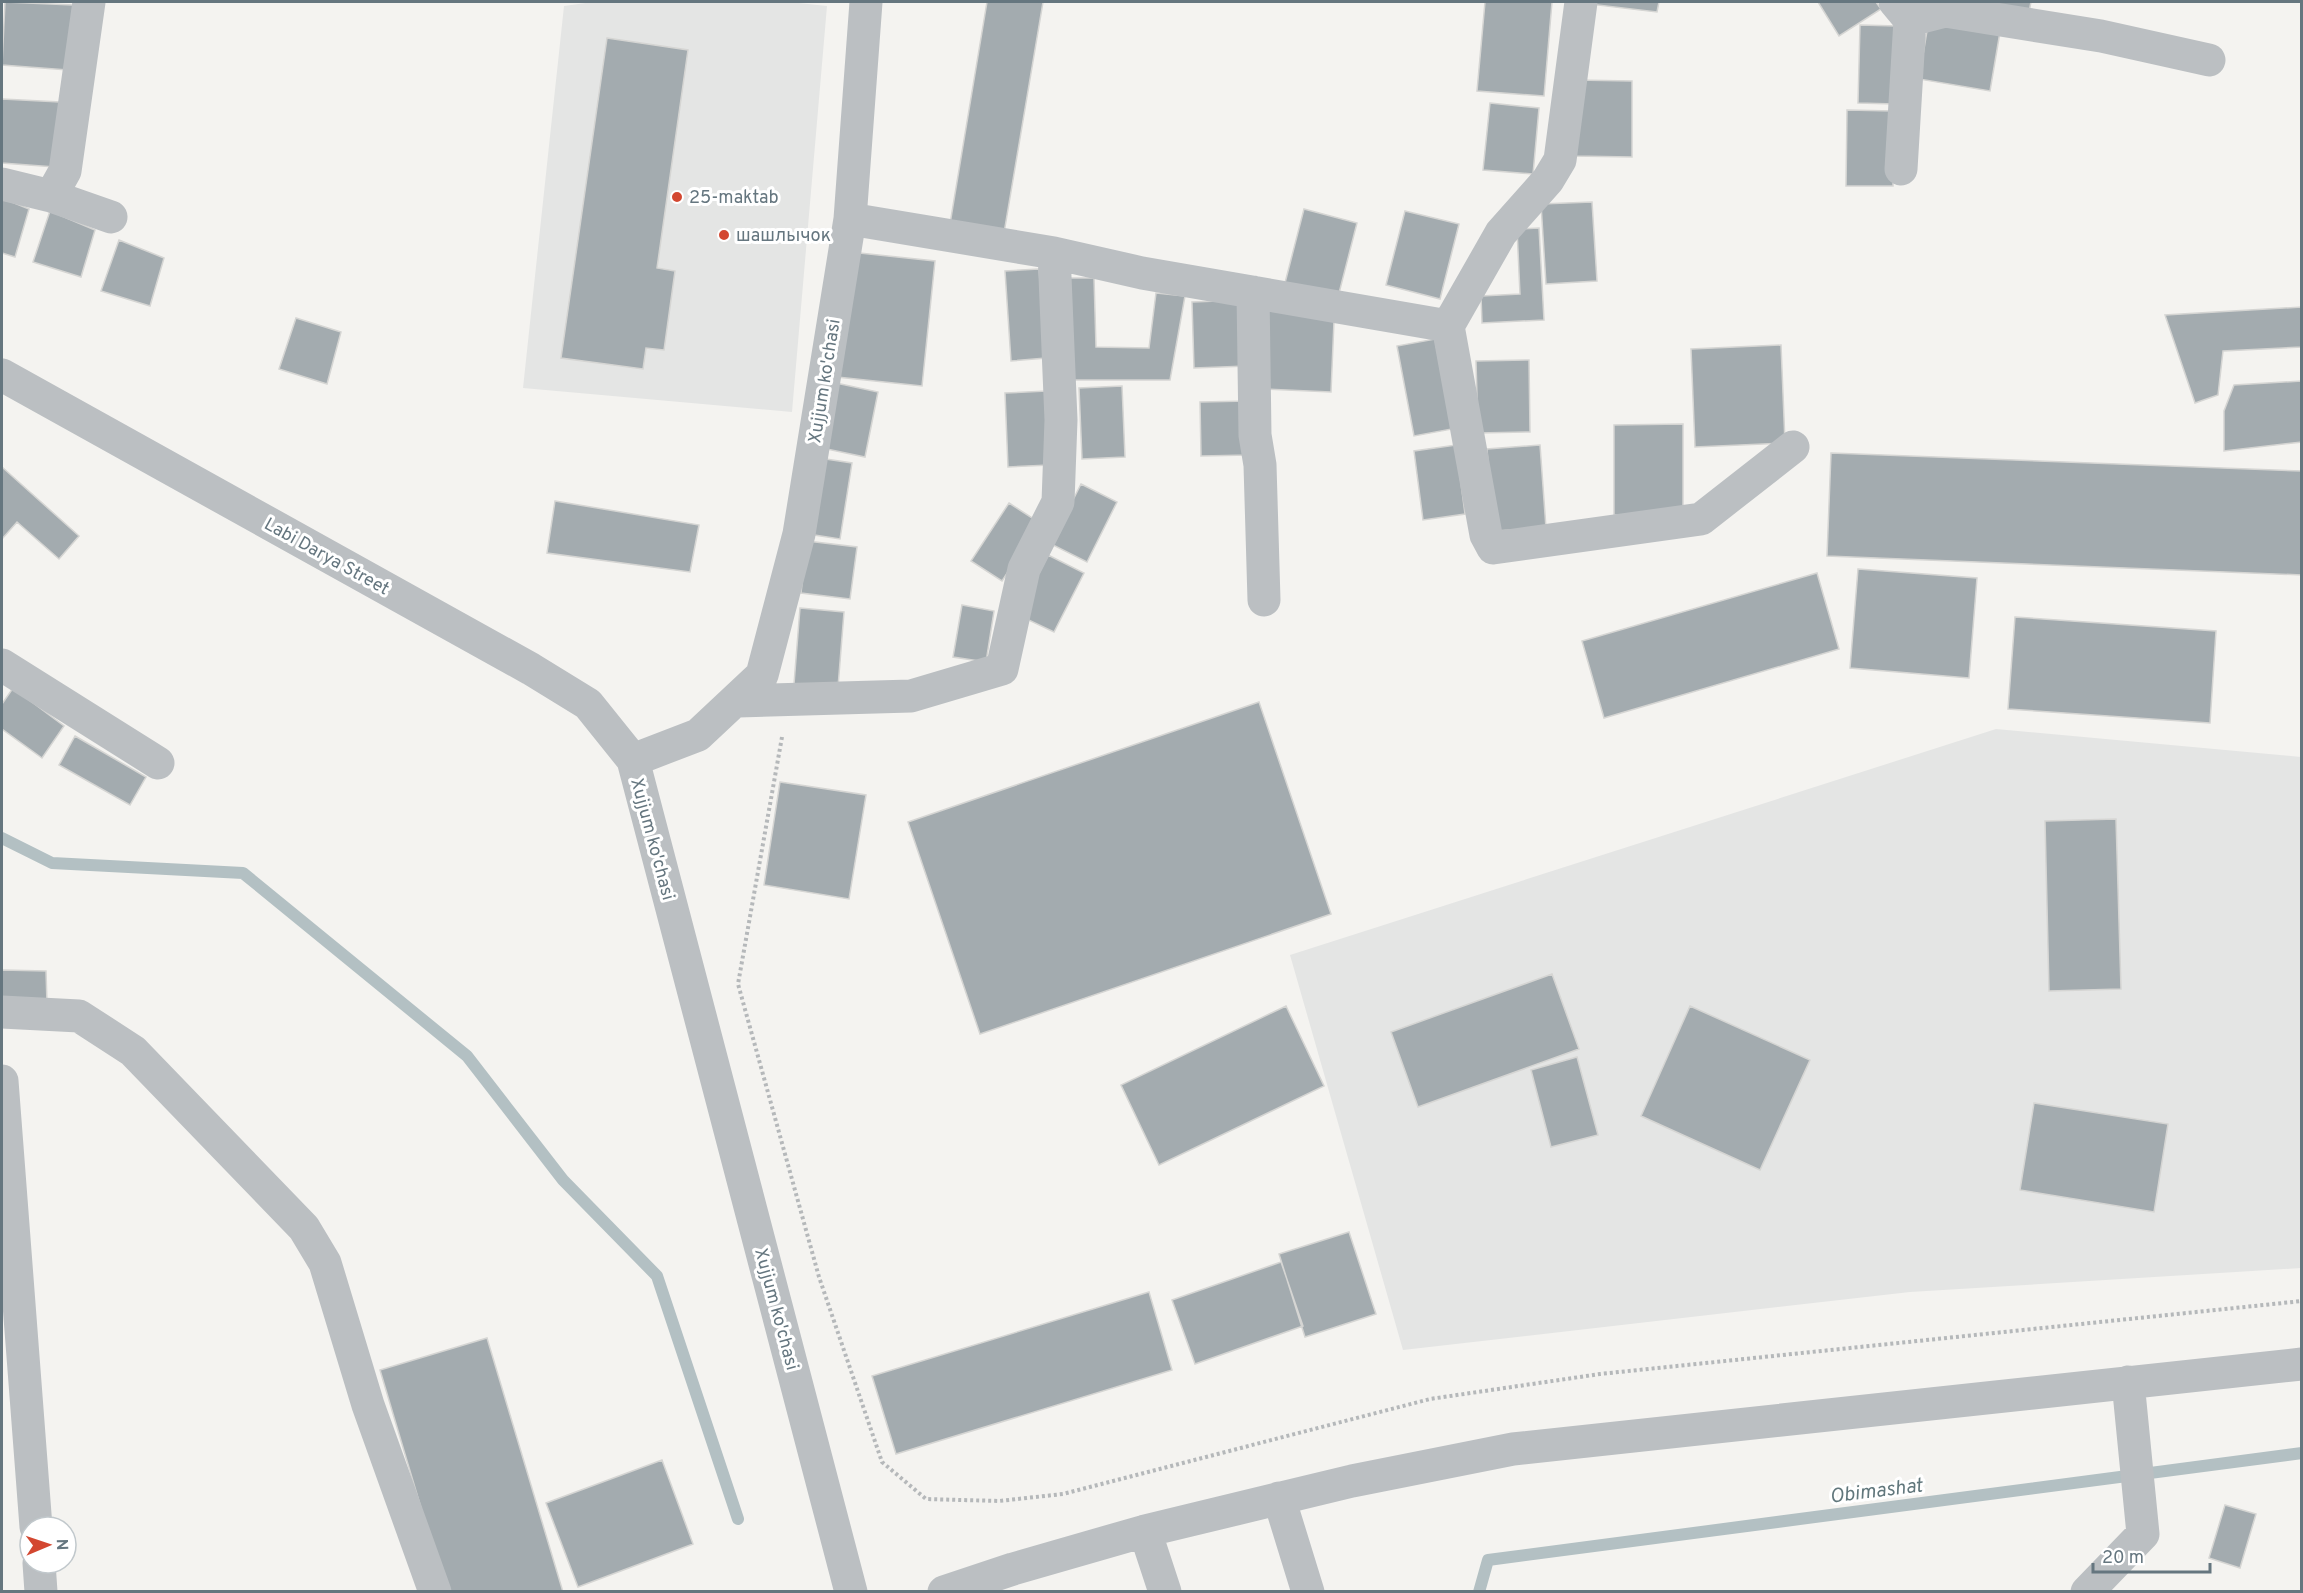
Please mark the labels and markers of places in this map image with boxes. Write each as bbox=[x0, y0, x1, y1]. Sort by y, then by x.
place label: 25-maktab bbox=[689, 187, 779, 210]
marker: 25-maktab bbox=[670, 190, 684, 204]
place label: шашлычок bbox=[736, 225, 831, 248]
marker: шашлычок bbox=[717, 228, 731, 242]

